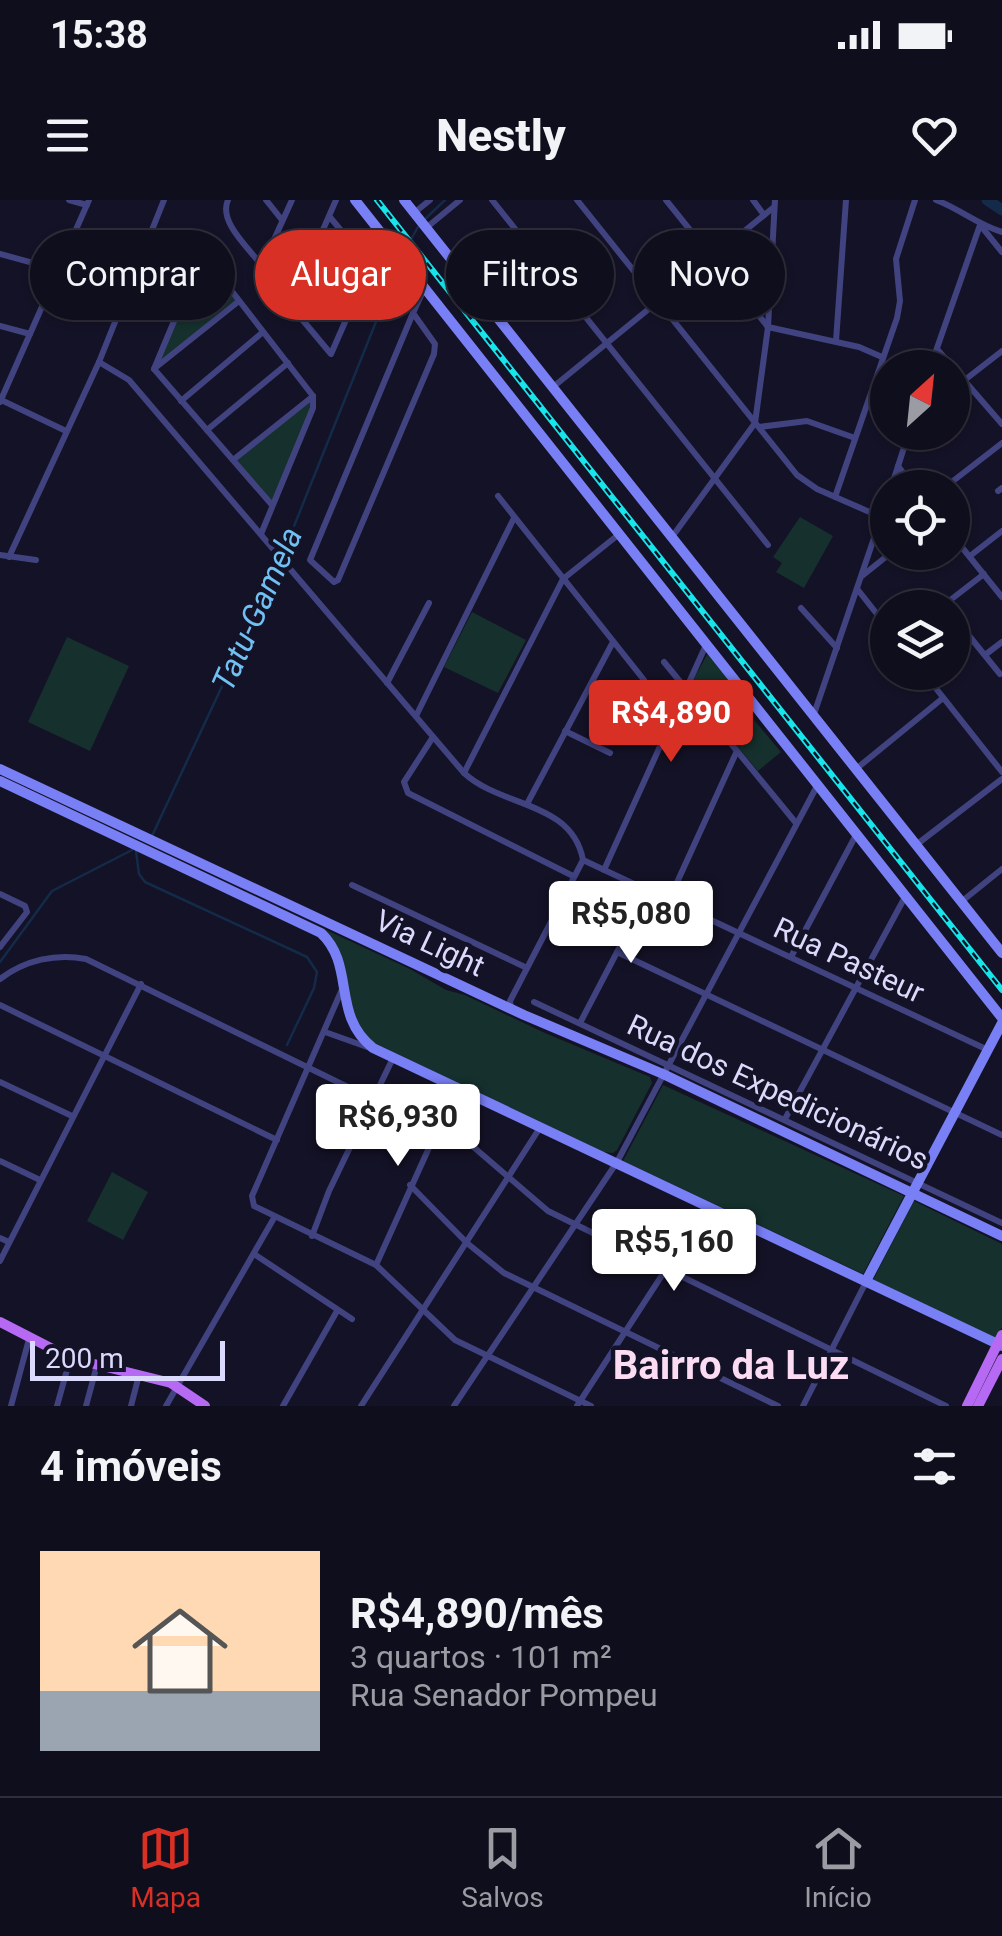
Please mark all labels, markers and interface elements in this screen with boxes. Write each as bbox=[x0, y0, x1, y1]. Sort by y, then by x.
text: 15:38 bbox=[50, 13, 148, 57]
icon: menu bbox=[40, 108, 95, 163]
icon: heart bbox=[907, 108, 962, 163]
text: Nestly bbox=[436, 109, 566, 162]
chip: Comprar bbox=[30, 230, 235, 320]
chip: Alugar bbox=[255, 230, 426, 320]
chip: Filtros bbox=[446, 230, 614, 320]
chip: Novo bbox=[634, 230, 785, 320]
north arrow bbox=[870, 350, 970, 450]
map controls bbox=[870, 350, 970, 690]
button: locate bbox=[870, 470, 970, 570]
water label: Tatu-Gamela bbox=[204, 521, 310, 697]
button: layers bbox=[870, 590, 970, 690]
pin: R$4,890 bbox=[579, 680, 763, 765]
text: R$4,890 bbox=[611, 693, 731, 731]
pin: R$5,080 bbox=[539, 881, 723, 966]
text: R$5,080 bbox=[571, 894, 691, 932]
street label: Via Light bbox=[370, 902, 490, 984]
street label: Rua Pasteur bbox=[768, 910, 930, 1010]
street label: Rua dos Expedicionários bbox=[622, 1007, 934, 1177]
pin: R$6,930 bbox=[306, 1084, 490, 1169]
text: R$6,930 bbox=[338, 1097, 458, 1135]
pin: R$5,160 bbox=[582, 1209, 766, 1294]
text: R$5,160 bbox=[614, 1222, 734, 1260]
scale bar bbox=[30, 1336, 225, 1380]
text: 200 m bbox=[45, 1342, 124, 1375]
district label: Bairro da Luz bbox=[613, 1342, 849, 1389]
icon: filters bbox=[907, 1439, 962, 1494]
text: 4 imóveis bbox=[40, 1442, 222, 1491]
text: R$4,890/mês bbox=[350, 1589, 604, 1638]
icon: home bbox=[120, 1591, 240, 1711]
text: 3 quartos · 101 m² bbox=[350, 1638, 612, 1676]
text: Rua Senador Pompeu bbox=[350, 1676, 658, 1714]
tab: Mapa bbox=[130, 1821, 201, 1914]
tab: Salvos bbox=[461, 1821, 544, 1914]
tab: Início bbox=[804, 1821, 872, 1914]

